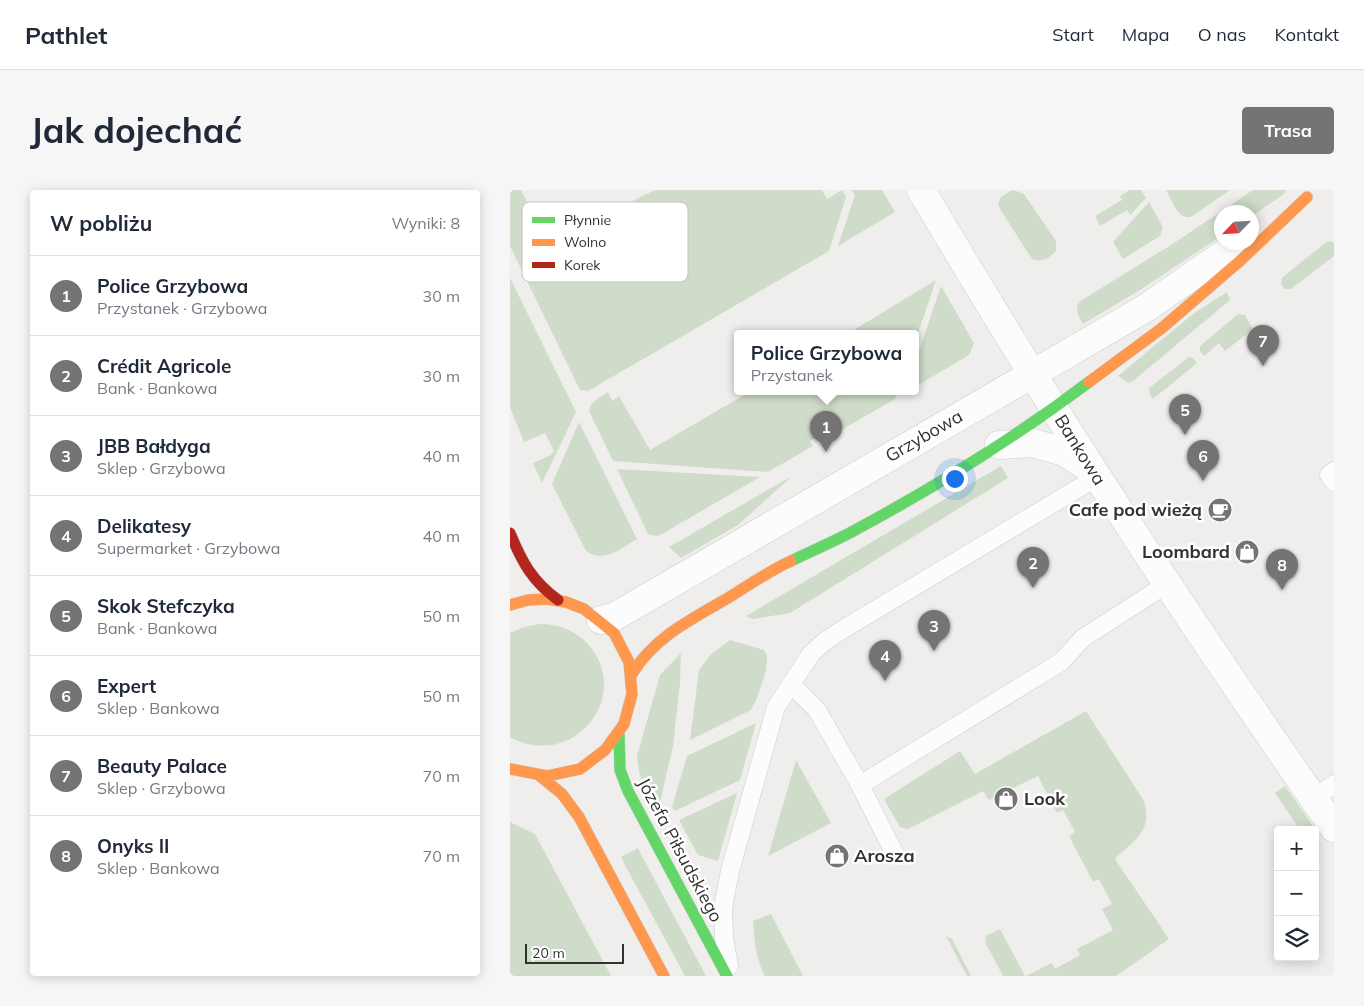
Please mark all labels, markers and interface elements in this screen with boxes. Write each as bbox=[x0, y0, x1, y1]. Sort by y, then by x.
text: Pathlet bbox=[25, 20, 107, 50]
text: Start bbox=[1052, 23, 1094, 46]
text: Mapa bbox=[1122, 23, 1170, 46]
text: O nas bbox=[1198, 23, 1247, 46]
text: Kontakt bbox=[1275, 23, 1339, 46]
button: Trasa bbox=[1242, 107, 1334, 154]
text: Jak dojechać bbox=[30, 108, 242, 152]
legend bbox=[522, 202, 688, 282]
north arrow bbox=[1214, 205, 1259, 250]
text: W pobliżu bbox=[50, 210, 152, 236]
text: Płynnie bbox=[564, 211, 611, 229]
text: Wyniki: 8 bbox=[391, 213, 460, 233]
text: Wolno bbox=[564, 233, 606, 251]
text: Korek bbox=[564, 256, 601, 274]
text: Police Grzybowa bbox=[97, 274, 248, 298]
text: 1 bbox=[61, 286, 71, 306]
text: 30 m bbox=[423, 286, 460, 306]
text: Przystanek · Grzybowa bbox=[97, 298, 267, 318]
pin: 7 bbox=[1247, 325, 1279, 366]
popup bbox=[734, 330, 919, 395]
text: Police Grzybowa bbox=[751, 341, 902, 365]
text: Crédit Agricole bbox=[97, 354, 231, 378]
text: Przystanek bbox=[751, 365, 833, 385]
text: 2 bbox=[61, 366, 71, 386]
text: 30 m bbox=[423, 366, 460, 386]
text: Bank · Bankowa bbox=[97, 378, 217, 398]
pin: 5 bbox=[1169, 394, 1201, 435]
street label: Grzybowa bbox=[881, 404, 967, 467]
street label: Bankowa bbox=[1050, 410, 1111, 489]
pin: 1 bbox=[810, 411, 842, 452]
text: JBB Bałdyga bbox=[97, 434, 211, 458]
pin: 6 bbox=[1187, 440, 1219, 481]
text: 3 bbox=[61, 446, 71, 466]
text: 40 m bbox=[423, 446, 460, 466]
text: Sklep · Grzybowa bbox=[97, 458, 226, 478]
your location bbox=[942, 466, 968, 492]
cafe icon: Cafe pod wieżą bbox=[1207, 497, 1233, 523]
place label: Cafe pod wieżą bbox=[1069, 498, 1202, 521]
text: Delikatesy bbox=[97, 514, 191, 538]
text: 4 bbox=[61, 526, 71, 546]
text: 40 m bbox=[423, 526, 460, 546]
text: Supermarket · Grzybowa bbox=[97, 538, 280, 558]
shop icon: Loombard bbox=[1234, 539, 1260, 565]
place label: Loombard bbox=[1142, 540, 1230, 563]
pin: 2 bbox=[1017, 547, 1049, 588]
pin: 8 bbox=[1266, 549, 1298, 590]
text: Skok Stefczyka bbox=[97, 594, 235, 618]
text: 5 bbox=[61, 606, 71, 626]
text: 50 m bbox=[423, 606, 460, 626]
pin: 3 bbox=[918, 610, 950, 651]
text: Bank · Bankowa bbox=[97, 618, 217, 638]
pin: 4 bbox=[869, 640, 901, 681]
text: Expert bbox=[97, 674, 156, 698]
text: 6 bbox=[61, 686, 71, 706]
text: 50 m bbox=[423, 686, 460, 706]
text: Sklep · Bankowa bbox=[97, 698, 220, 718]
text: Beauty Palace bbox=[97, 754, 227, 778]
text: 7 bbox=[61, 766, 71, 786]
text: 70 m bbox=[423, 766, 460, 786]
street label: Józefa Piłsudskiego bbox=[633, 774, 728, 926]
text: Sklep · Grzybowa bbox=[97, 778, 226, 798]
shop icon: Look bbox=[993, 786, 1019, 812]
place label: Look bbox=[1024, 787, 1066, 810]
map controls bbox=[1274, 826, 1319, 961]
button: + bbox=[1274, 826, 1319, 871]
text: Onyks II bbox=[97, 834, 170, 858]
shop icon: Arosza bbox=[824, 843, 850, 869]
place label: Arosza bbox=[854, 844, 915, 867]
text: 8 bbox=[61, 846, 71, 866]
text: 70 m bbox=[423, 846, 460, 866]
text: Sklep · Bankowa bbox=[97, 858, 220, 878]
button: − bbox=[1274, 871, 1319, 916]
button: layers bbox=[1274, 916, 1319, 961]
scale bar bbox=[525, 941, 624, 964]
text: 20 m bbox=[532, 944, 565, 962]

